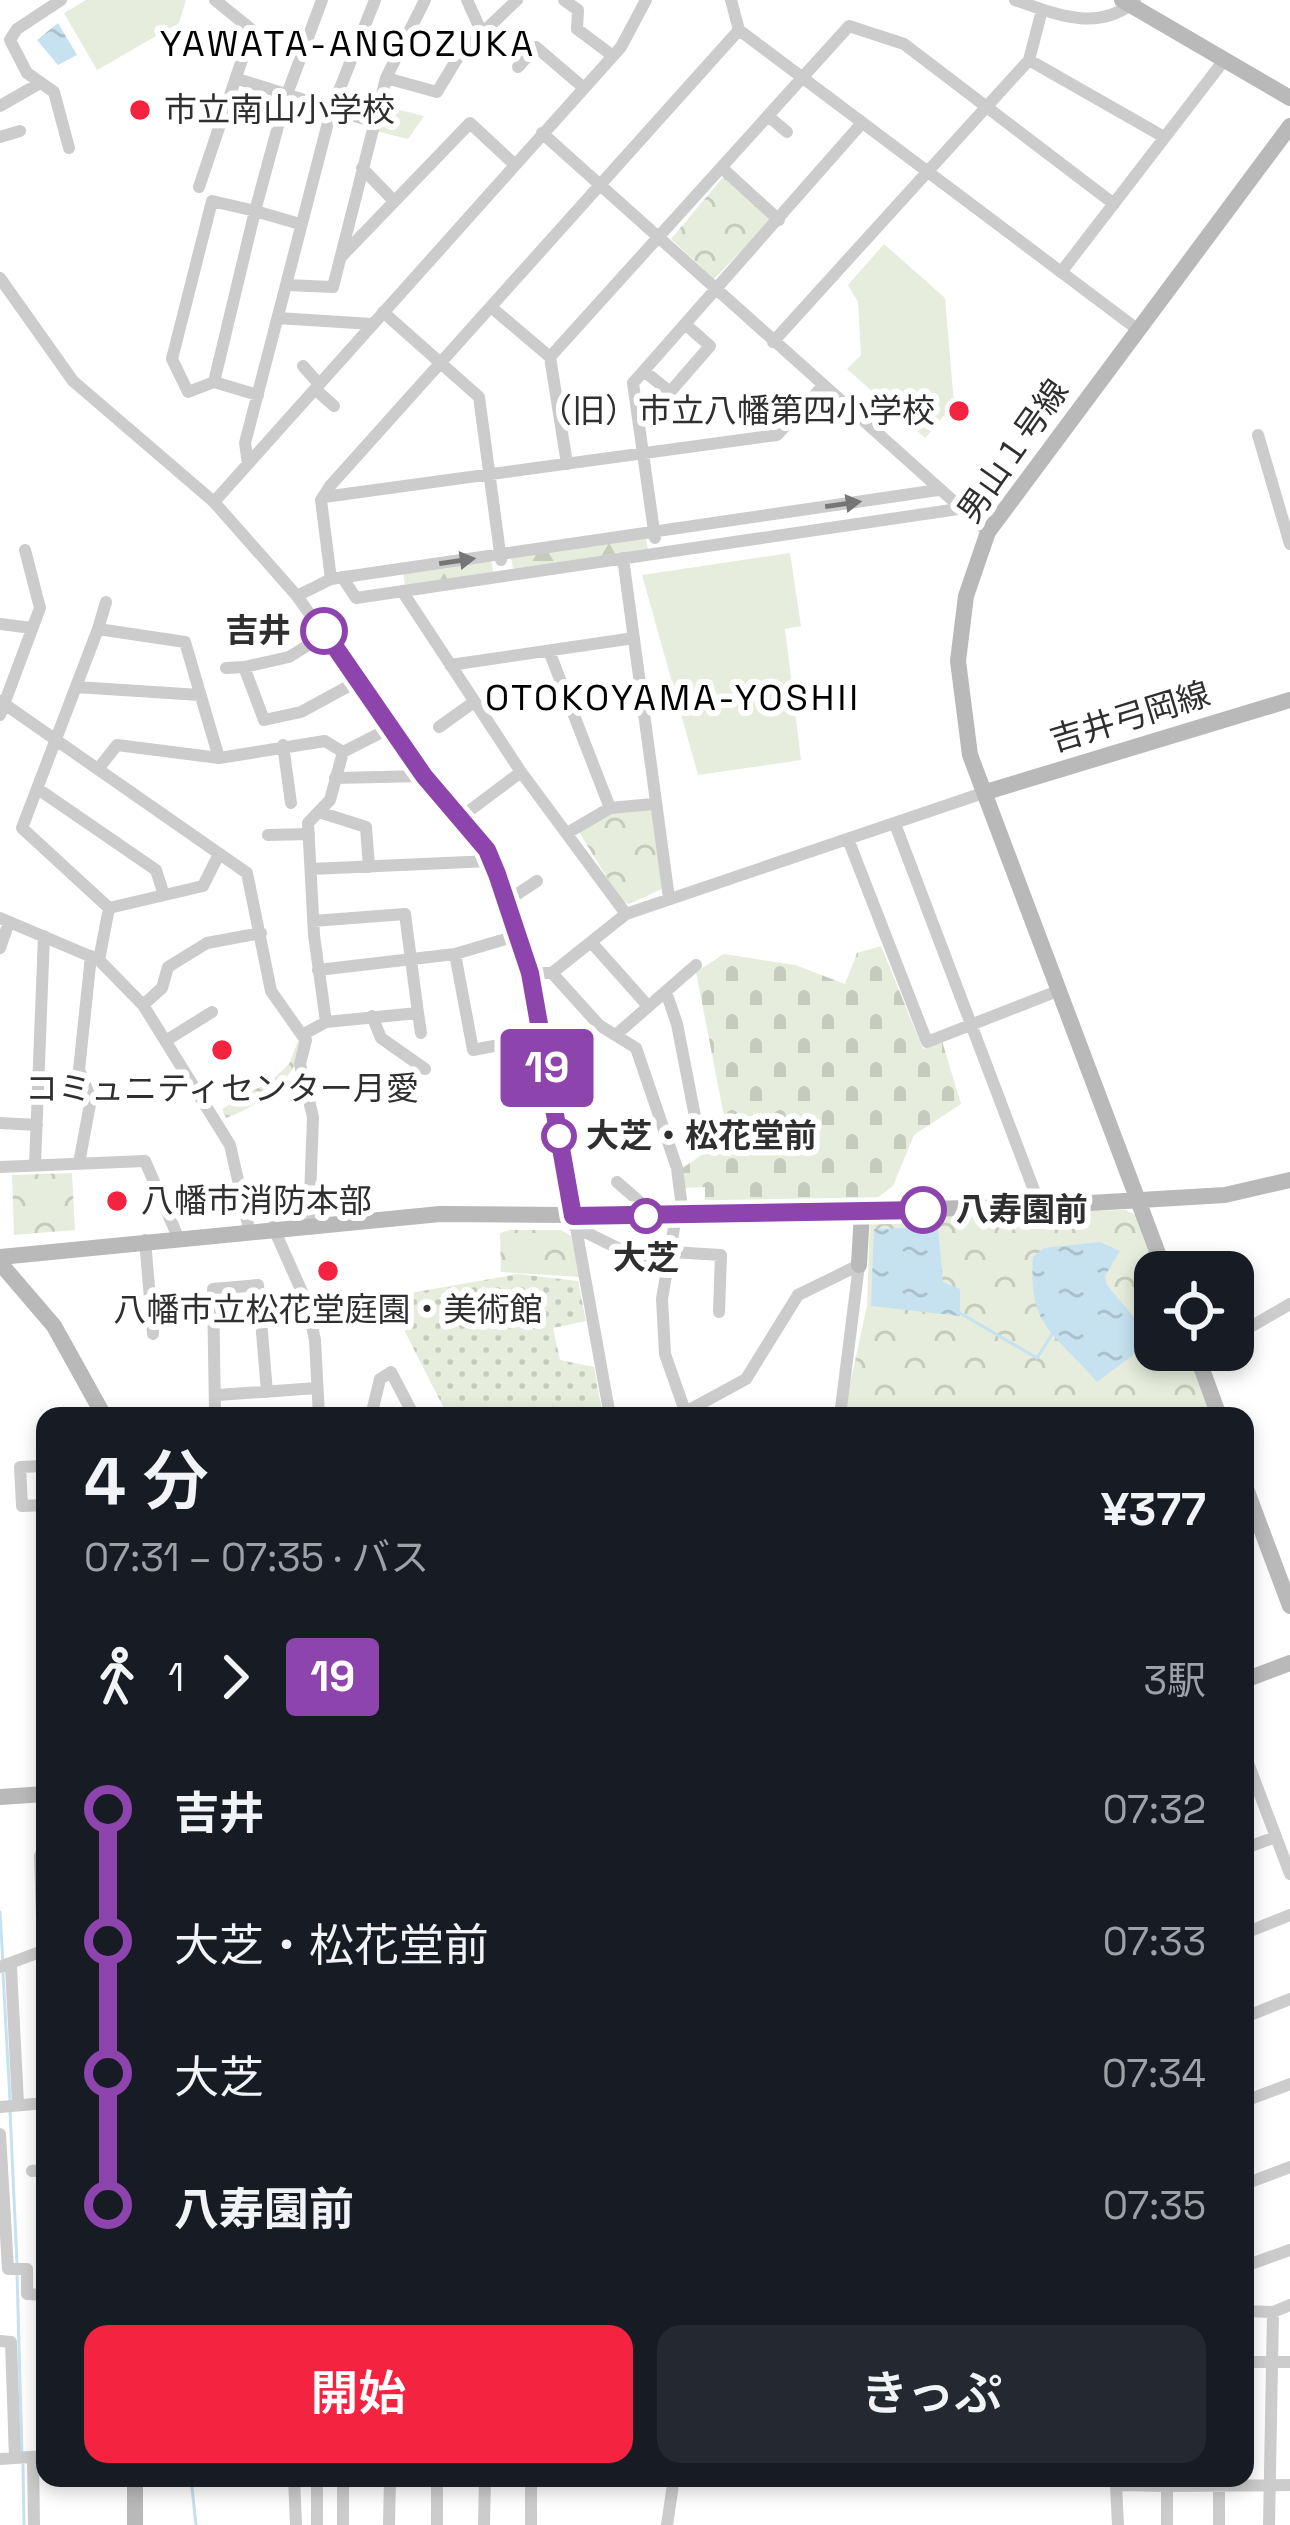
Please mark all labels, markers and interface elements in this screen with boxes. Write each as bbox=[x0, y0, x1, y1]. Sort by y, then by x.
district label: YAWATA-ANGOZUKA bbox=[160, 21, 536, 67]
place label: 市立南山小学校 bbox=[164, 89, 395, 131]
marker: 市立南山小学校 bbox=[127, 97, 153, 123]
street label: 男山１号線 bbox=[948, 371, 1078, 531]
place label: （旧）市立八幡第四小学校 bbox=[539, 390, 935, 432]
marker: （旧）市立八幡第四小学校 bbox=[946, 398, 972, 424]
one-way arrow bbox=[825, 494, 862, 513]
one-way arrow bbox=[439, 551, 477, 570]
marker: 吉井 bbox=[302, 609, 346, 653]
place label: 吉井 bbox=[225, 610, 291, 652]
street label: 吉井弓岡線 bbox=[1045, 673, 1215, 761]
district label: OTOKOYAMA-YOSHII bbox=[485, 675, 861, 721]
line badge: 19 bbox=[493, 1029, 601, 1107]
marker: コミュニティセンター月愛 bbox=[209, 1037, 235, 1063]
text: 19 bbox=[525, 1041, 569, 1094]
place label: コミュニティセンター月愛 bbox=[25, 1068, 419, 1110]
place label: 大芝・松花堂前 bbox=[586, 1115, 817, 1157]
marker: 大芝・松花堂前 bbox=[543, 1120, 575, 1152]
place label: 八幡市消防本部 bbox=[141, 1180, 372, 1222]
marker: 八幡市消防本部 bbox=[104, 1188, 130, 1214]
marker: 八寿園前 bbox=[901, 1188, 945, 1232]
place label: 八寿園前 bbox=[956, 1189, 1088, 1231]
marker: 大芝 bbox=[630, 1200, 662, 1232]
place label: 大芝 bbox=[613, 1237, 679, 1279]
map controls bbox=[1134, 1251, 1254, 1371]
button: locate bbox=[1134, 1251, 1254, 1371]
marker: 八幡市立松花堂庭園・美術館 bbox=[315, 1258, 341, 1284]
place label: 八幡市立松花堂庭園・美術館 bbox=[114, 1289, 543, 1331]
text: 4 分 bbox=[84, 1439, 209, 1523]
text: ¥377 bbox=[1101, 1481, 1206, 1538]
text: 07:31 – 07:35 · バス bbox=[84, 1533, 429, 1582]
icon: walk bbox=[84, 1644, 150, 1710]
icon: forward bbox=[202, 1644, 268, 1710]
text: 19 bbox=[310, 1650, 355, 1703]
text: 1 bbox=[168, 1653, 184, 1702]
text: 3駅 bbox=[1143, 1656, 1206, 1705]
text: 吉井 bbox=[174, 1785, 264, 1842]
text: 07:32 bbox=[1103, 1785, 1206, 1834]
text: 大芝・松花堂前 bbox=[174, 1917, 489, 1974]
text: 07:33 bbox=[1103, 1917, 1206, 1966]
text: 大芝 bbox=[174, 2049, 264, 2106]
text: 07:34 bbox=[1102, 2049, 1206, 2098]
text: 八寿園前 bbox=[174, 2181, 354, 2238]
text: 07:35 bbox=[1103, 2181, 1206, 2230]
button: 開始 bbox=[84, 2325, 633, 2463]
button: きっぷ bbox=[657, 2325, 1206, 2463]

